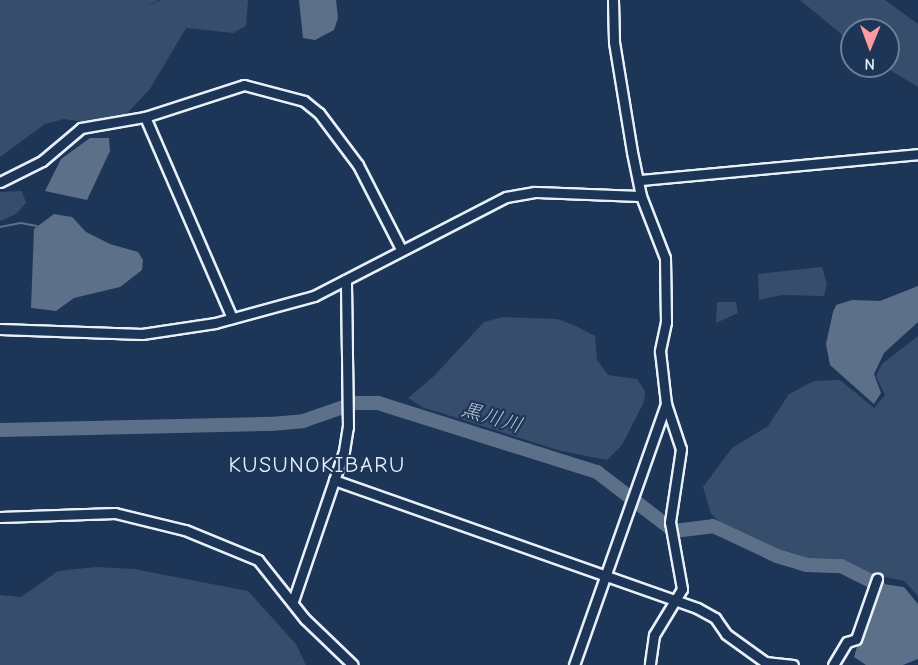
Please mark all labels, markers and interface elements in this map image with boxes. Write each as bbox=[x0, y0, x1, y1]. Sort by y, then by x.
north arrow bbox=[840, 18, 900, 78]
text: N bbox=[864, 55, 875, 73]
water label: 黒川川 bbox=[458, 396, 526, 438]
district label: KUSUNOKIBARU bbox=[228, 453, 406, 479]

